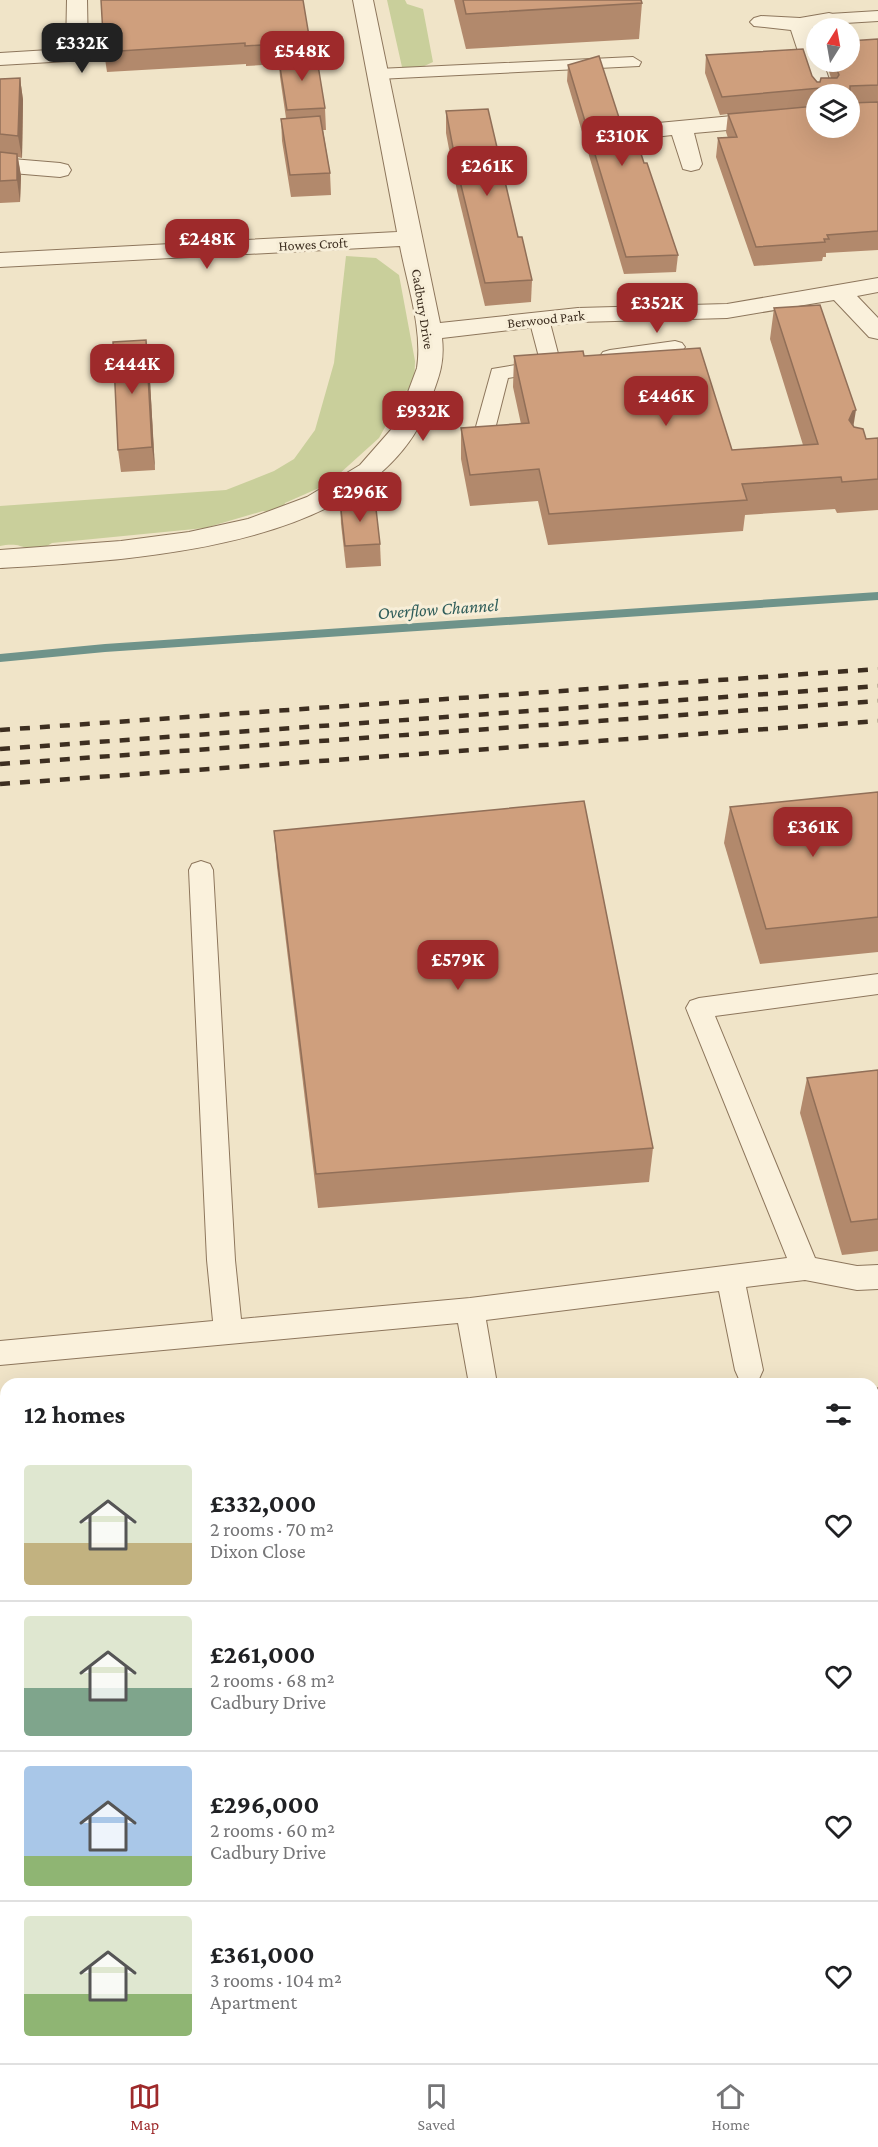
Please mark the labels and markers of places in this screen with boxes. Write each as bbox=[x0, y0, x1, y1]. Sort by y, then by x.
pin: £332K bbox=[40, 23, 124, 74]
pin: £548K bbox=[260, 31, 344, 82]
pin: £310K bbox=[580, 116, 664, 167]
pin: £261K bbox=[445, 146, 529, 197]
pin: £248K bbox=[165, 219, 249, 270]
pin: £352K bbox=[615, 283, 699, 334]
pin: £444K bbox=[90, 344, 174, 395]
pin: £446K bbox=[624, 376, 708, 427]
pin: £932K bbox=[381, 391, 465, 442]
pin: £296K bbox=[318, 472, 402, 523]
pin: £361K bbox=[771, 807, 855, 858]
pin: £579K bbox=[416, 940, 500, 991]

